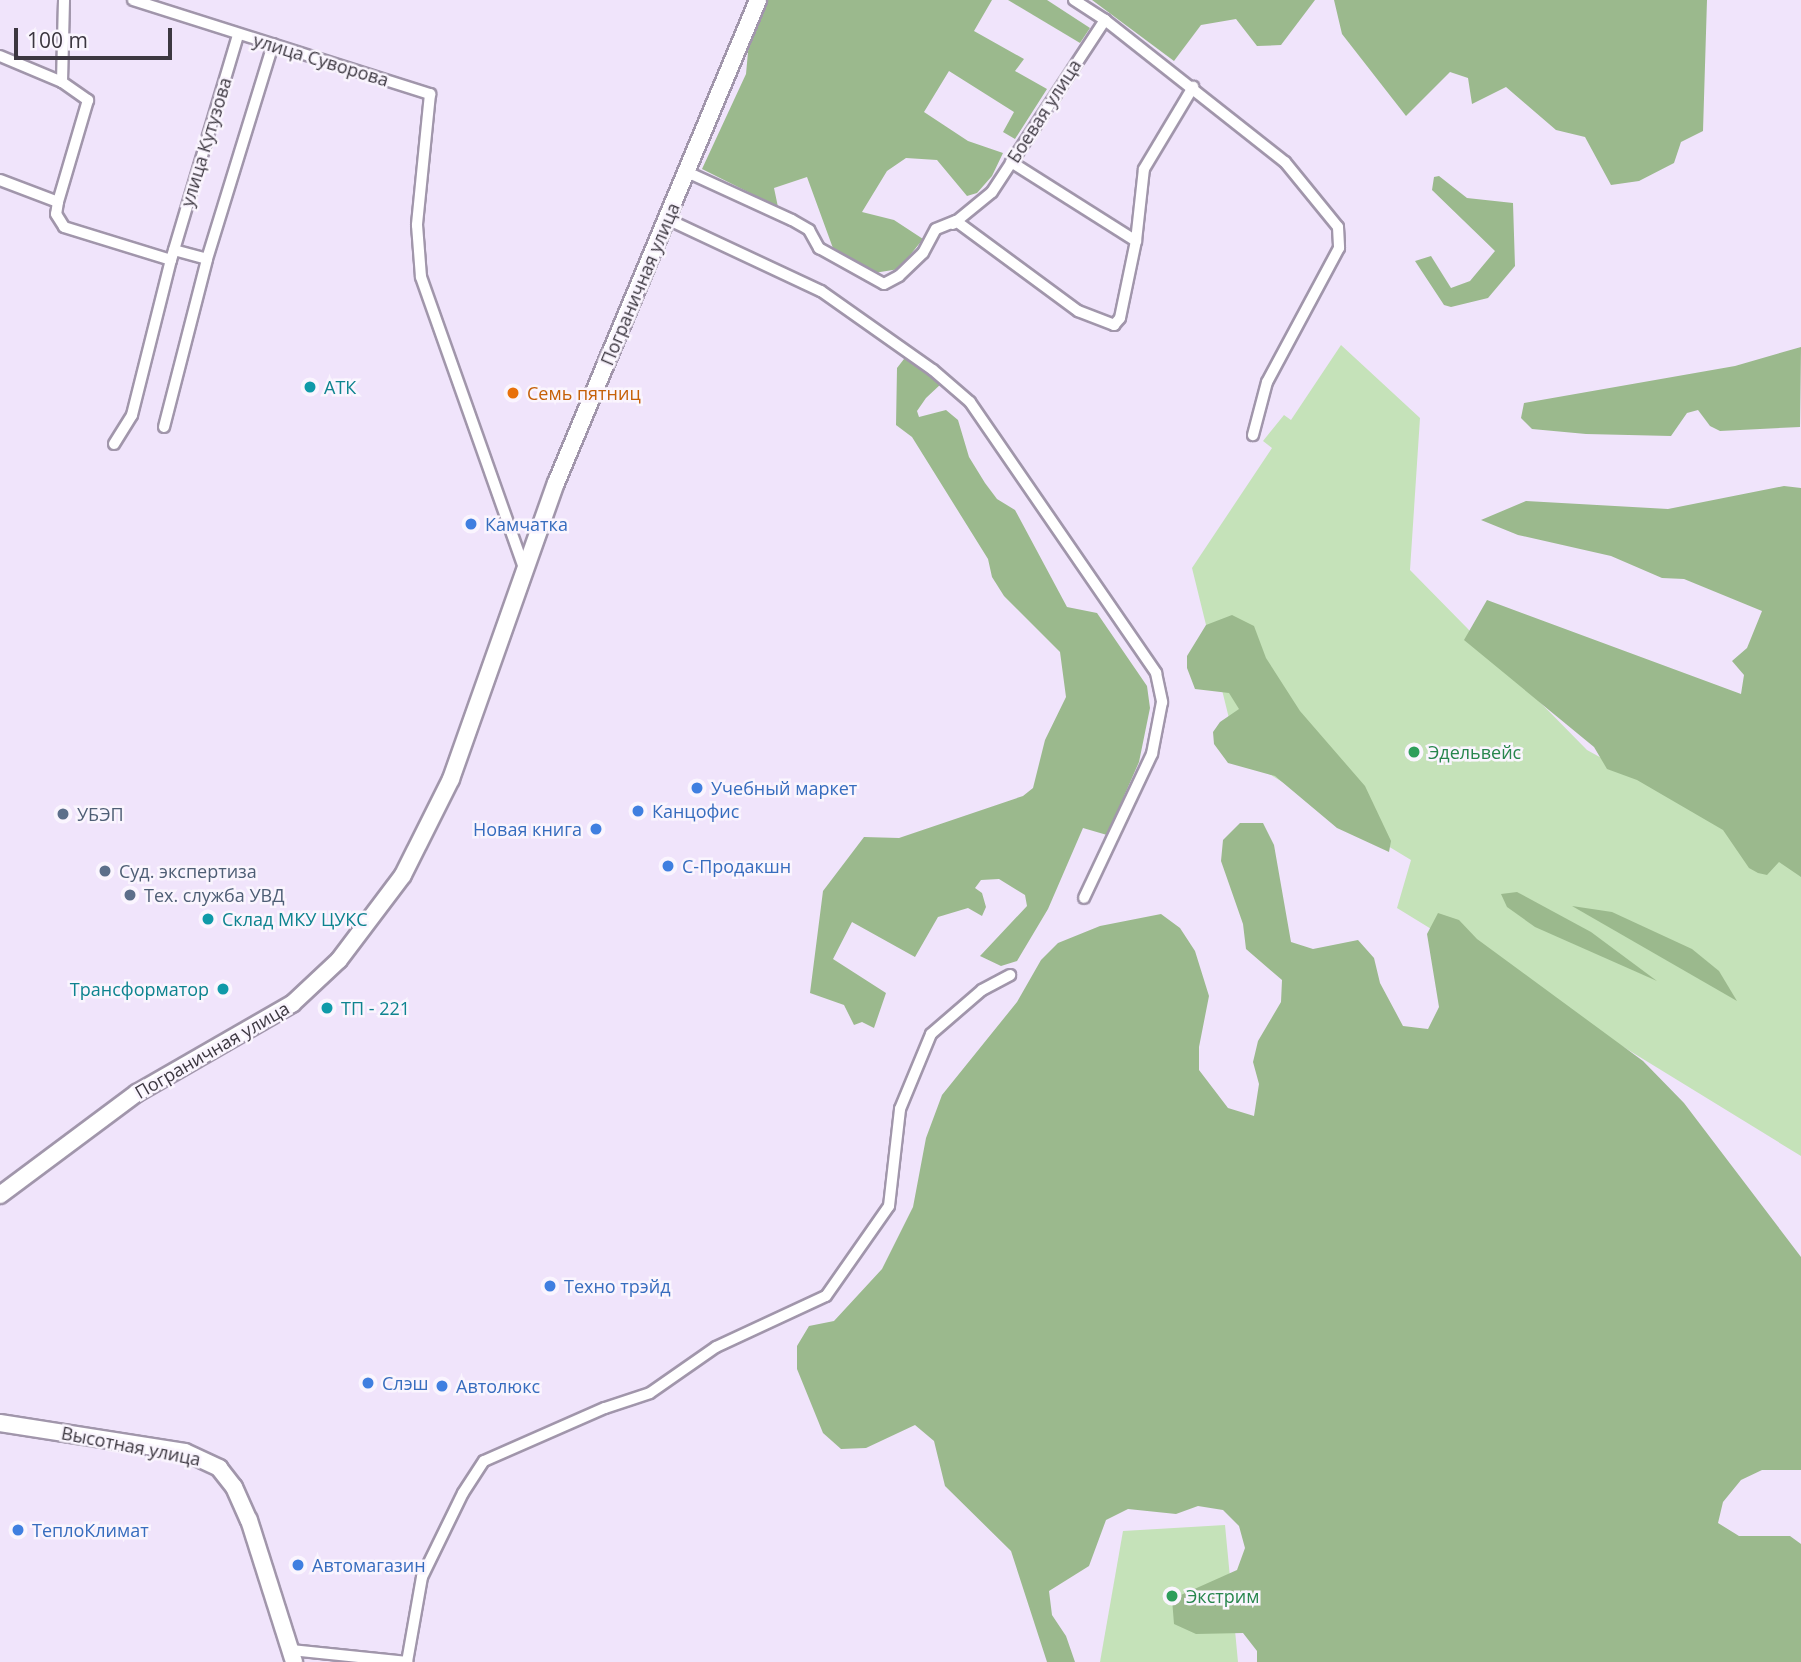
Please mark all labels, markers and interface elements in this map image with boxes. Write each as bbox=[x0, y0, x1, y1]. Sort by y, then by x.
scale bar bbox=[18, 14, 175, 58]
text: 100 m bbox=[27, 26, 88, 54]
street label: улица Суворова bbox=[251, 29, 391, 91]
street label: Боевая улица bbox=[1003, 55, 1085, 167]
street label: улица Кутузова bbox=[176, 75, 236, 209]
street label: Пограничная улица bbox=[596, 199, 684, 369]
place label: АТК bbox=[324, 376, 356, 398]
marker: АТК bbox=[302, 379, 318, 395]
place label: Семь пятниц bbox=[527, 382, 641, 404]
marker: Семь пятниц bbox=[505, 385, 521, 401]
place label: Камчатка bbox=[485, 513, 568, 535]
marker: Камчатка bbox=[463, 516, 479, 532]
place label: Эдельвейс bbox=[1428, 741, 1521, 763]
marker: Эдельвейс bbox=[1406, 744, 1422, 760]
place label: Учебный маркет bbox=[711, 777, 857, 799]
marker: Учебный маркет bbox=[689, 780, 705, 796]
place label: Канцофис bbox=[652, 800, 739, 822]
place label: УБЭП bbox=[77, 803, 124, 825]
marker: Канцофис bbox=[630, 803, 646, 819]
marker: УБЭП bbox=[55, 806, 71, 822]
place label: Новая книга bbox=[473, 818, 582, 840]
marker: Новая книга bbox=[588, 821, 604, 837]
place label: С-Продакшн bbox=[682, 855, 791, 877]
marker: С-Продакшн bbox=[660, 858, 676, 874]
place label: Суд. экспертиза bbox=[119, 860, 257, 882]
marker: Суд. экспертиза bbox=[97, 863, 113, 879]
place label: Тех. служба УВД bbox=[144, 884, 284, 906]
marker: Тех. служба УВД bbox=[122, 887, 138, 903]
place label: Склад МКУ ЦУКС bbox=[222, 908, 368, 930]
marker: Склад МКУ ЦУКС bbox=[200, 911, 216, 927]
place label: Трансформатор bbox=[70, 978, 209, 1000]
marker: Трансформатор bbox=[215, 981, 231, 997]
street label: Пограничная улица bbox=[131, 997, 293, 1103]
place label: ТП - 221 bbox=[341, 997, 410, 1019]
marker: ТП - 221 bbox=[319, 1000, 335, 1016]
place label: Техно трэйд bbox=[564, 1275, 670, 1297]
marker: Техно трэйд bbox=[542, 1278, 558, 1294]
place label: Слэш bbox=[382, 1372, 429, 1394]
marker: Слэш bbox=[360, 1375, 376, 1391]
place label: Автолюкс bbox=[456, 1375, 540, 1397]
marker: Автолюкс bbox=[434, 1378, 450, 1394]
street label: Высотная улица bbox=[60, 1422, 202, 1470]
place label: ТеплоКлимат bbox=[32, 1519, 149, 1541]
marker: ТеплоКлимат bbox=[10, 1522, 26, 1538]
place label: Автомагазин bbox=[312, 1554, 426, 1576]
marker: Автомагазин bbox=[290, 1557, 306, 1573]
place label: Экстрим bbox=[1186, 1585, 1259, 1607]
marker: Экстрим bbox=[1164, 1588, 1180, 1604]

